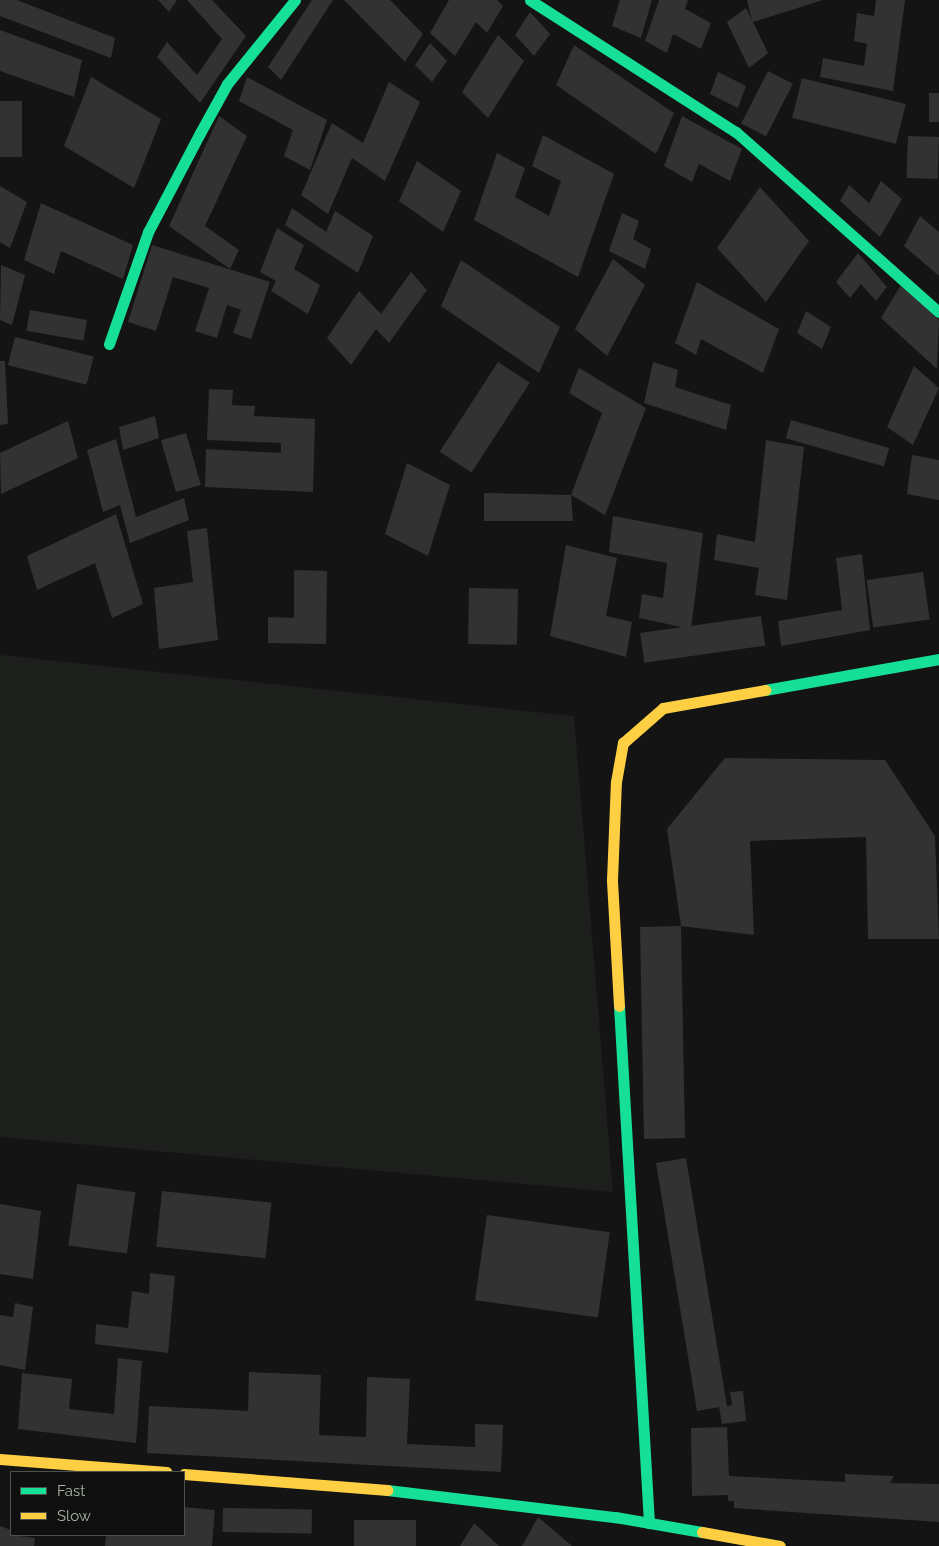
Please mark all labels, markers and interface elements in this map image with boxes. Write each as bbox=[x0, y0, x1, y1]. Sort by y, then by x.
legend bbox=[10, 1471, 185, 1536]
text: Fast bbox=[57, 1482, 85, 1500]
text: Slow bbox=[57, 1507, 91, 1525]

